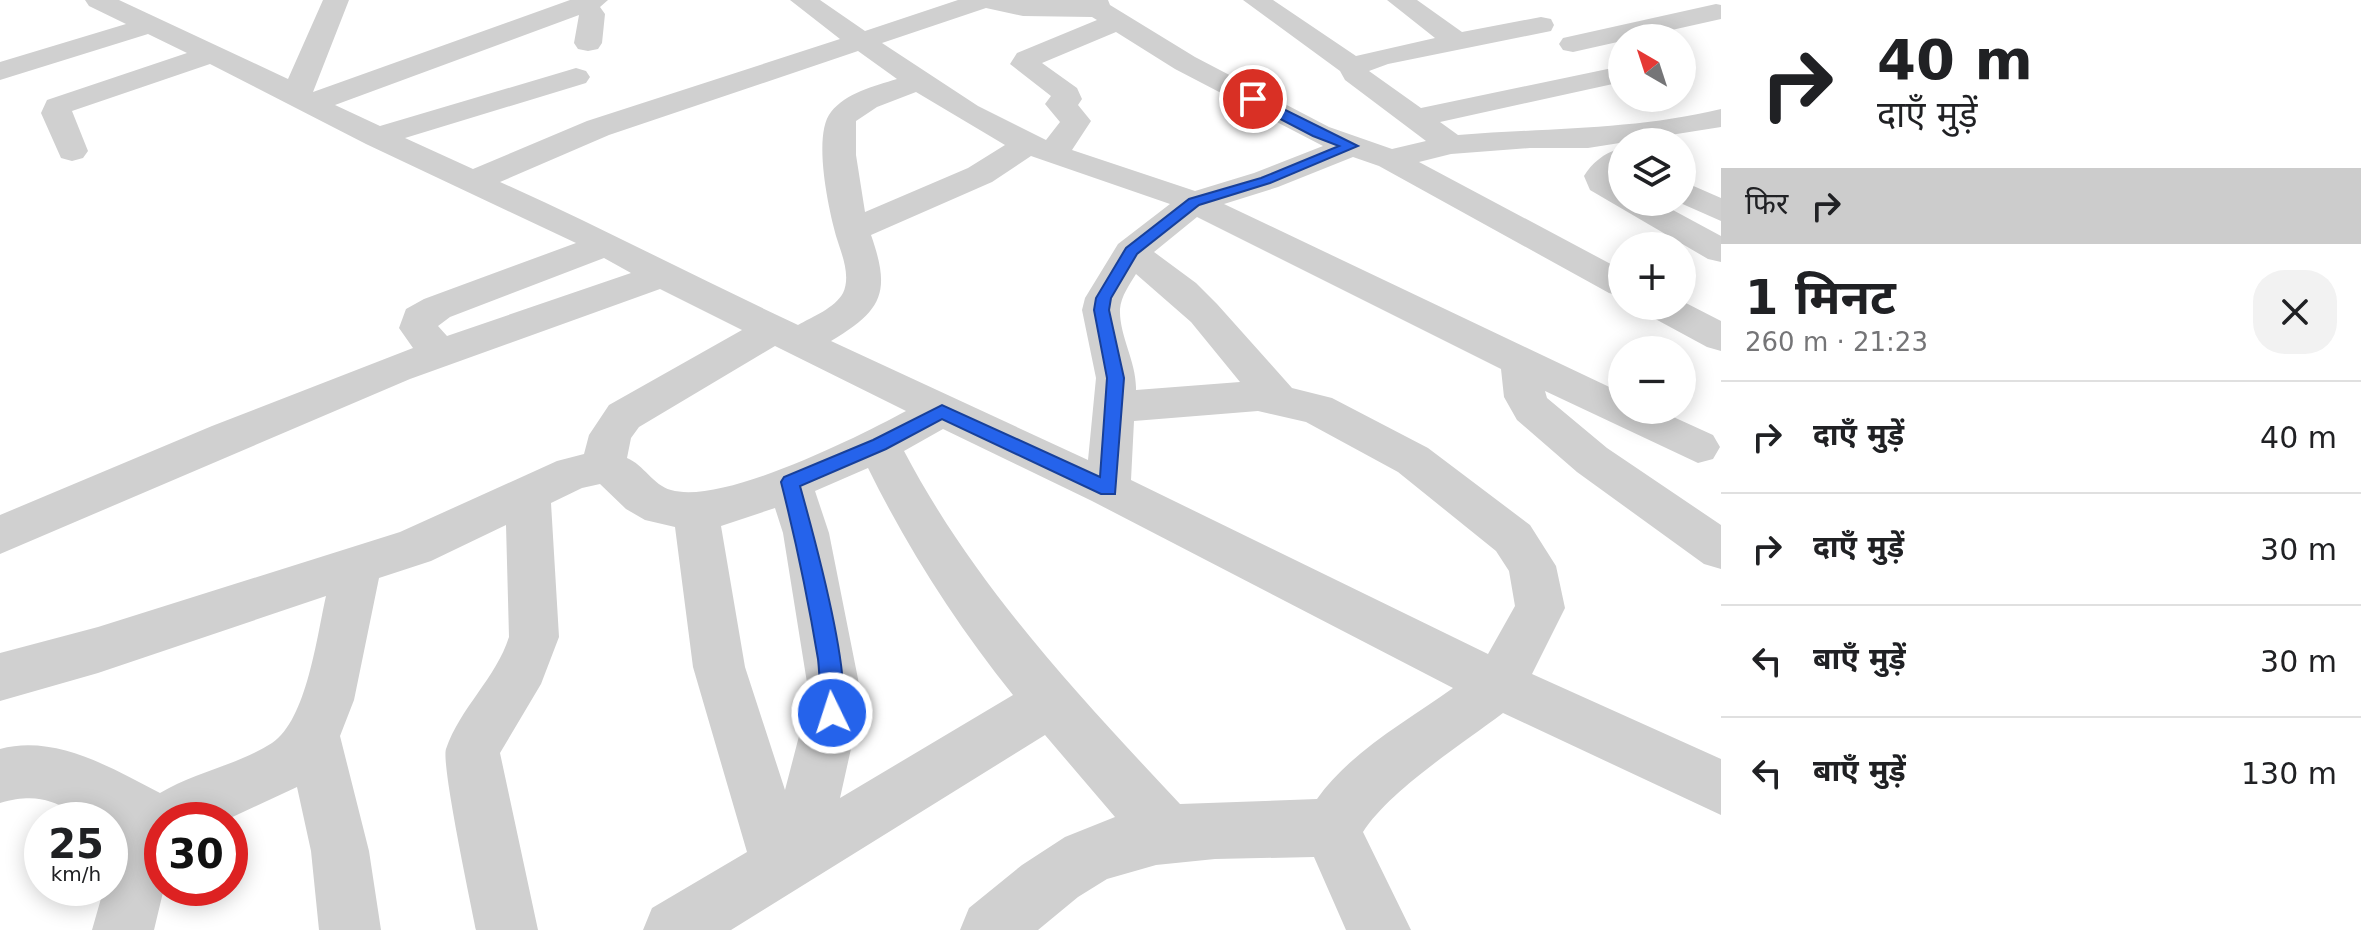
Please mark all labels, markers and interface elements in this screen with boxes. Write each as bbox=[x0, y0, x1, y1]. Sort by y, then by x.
north arrow bbox=[1608, 24, 1696, 112]
map controls bbox=[1608, 24, 1696, 424]
text: 40 m bbox=[1877, 27, 2033, 92]
icon: right bbox=[1745, 32, 1849, 136]
pin bbox=[1219, 65, 1287, 133]
icon: arrive bbox=[1231, 77, 1275, 121]
text: दाएँ मुड़ें bbox=[1877, 94, 1978, 135]
button: layers bbox=[1608, 128, 1696, 216]
icon: right bbox=[1804, 184, 1848, 228]
text: फिर bbox=[1745, 186, 1788, 221]
button: + bbox=[1608, 232, 1696, 320]
text: 1 मिनट bbox=[1745, 269, 1896, 325]
button: close bbox=[2253, 270, 2337, 354]
text: 260 m · 21:23 bbox=[1745, 327, 1928, 357]
button: − bbox=[1608, 336, 1696, 424]
icon: right bbox=[1745, 415, 1789, 459]
text: दाएँ मुड़ें bbox=[1813, 417, 1904, 452]
text: 40 m bbox=[2260, 420, 2337, 455]
icon: right bbox=[1745, 527, 1789, 571]
text: दाएँ मुड़ें bbox=[1813, 529, 1904, 564]
text: 30 m bbox=[2260, 532, 2337, 567]
icon: left bbox=[1745, 639, 1789, 683]
text: बाएँ मुड़ें bbox=[1813, 641, 1906, 676]
text: 30 m bbox=[2260, 644, 2337, 679]
position arrow bbox=[790, 671, 874, 755]
icon: left bbox=[1745, 751, 1789, 795]
text: बाएँ मुड़ें bbox=[1813, 753, 1906, 788]
text: 130 m bbox=[2241, 756, 2337, 791]
speed limit sign: 30 bbox=[144, 802, 248, 906]
text: 25 bbox=[48, 821, 104, 867]
text: km/h bbox=[51, 862, 101, 886]

